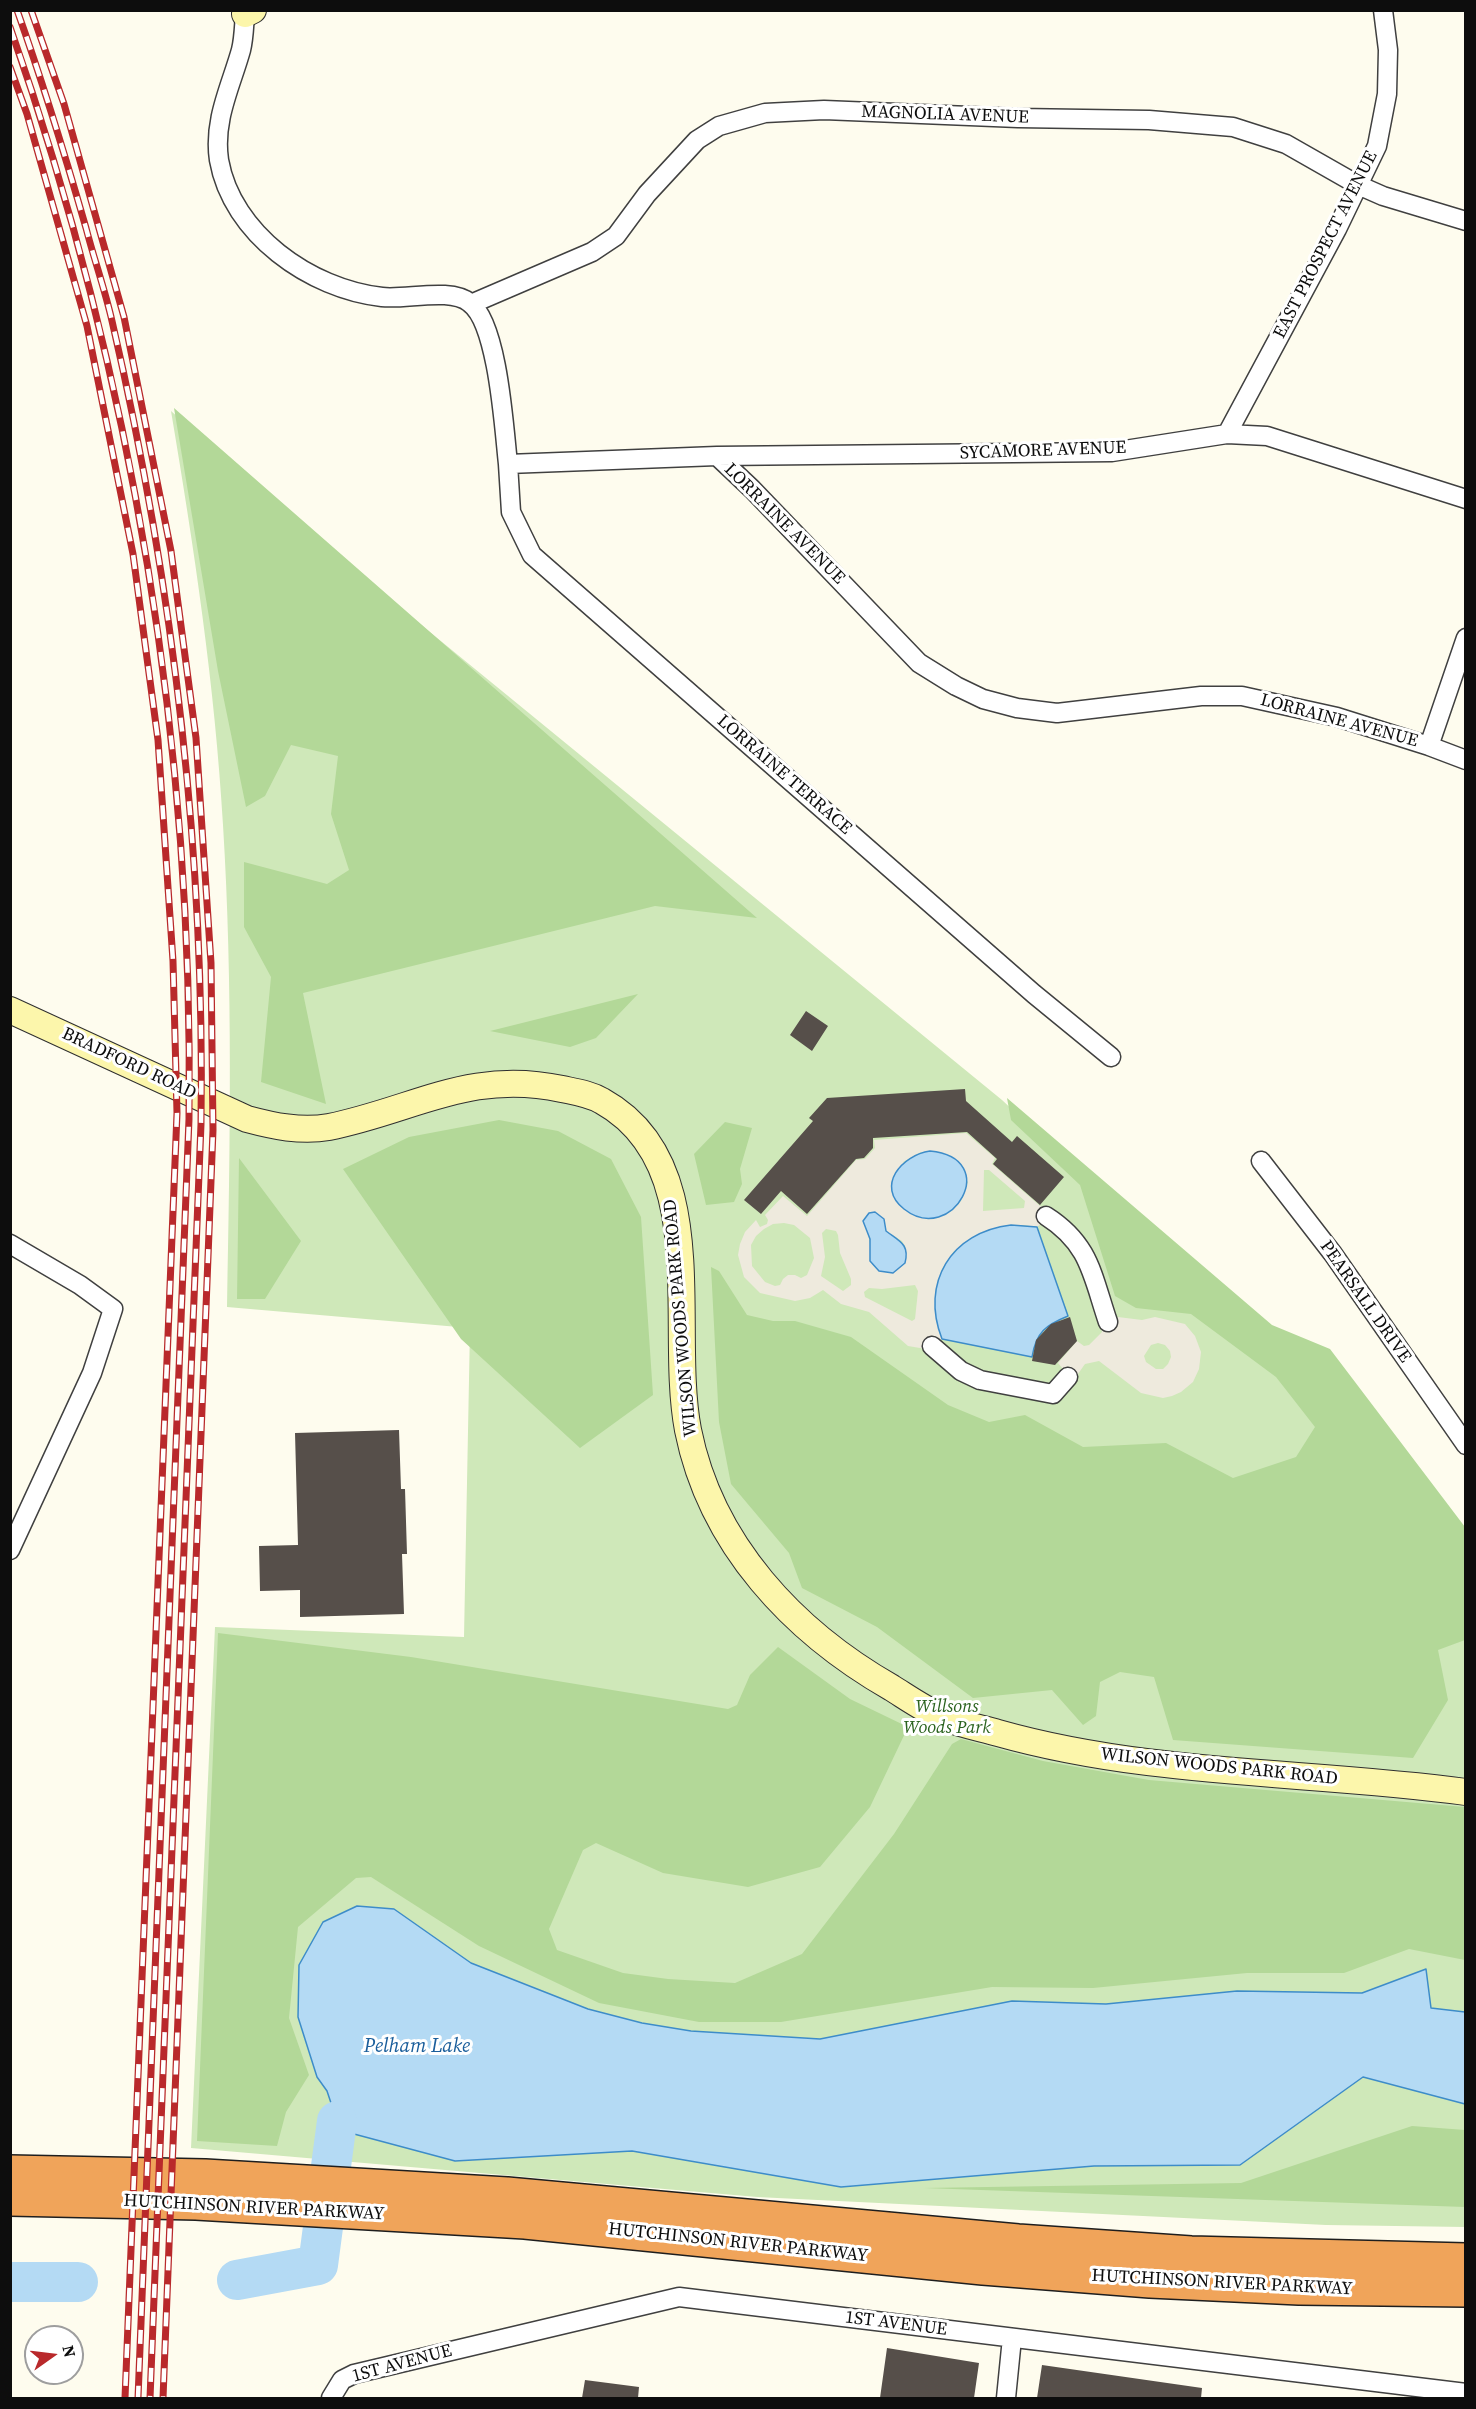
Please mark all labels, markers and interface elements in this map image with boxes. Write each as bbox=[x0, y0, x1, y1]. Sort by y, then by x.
street label: MAGNOLIA AVENUE bbox=[861, 101, 1029, 129]
street label: EAST PROSPECT AVENUE bbox=[1269, 148, 1383, 342]
street label: SYCAMORE AVENUE bbox=[959, 437, 1127, 465]
street label: LORRAINE AVENUE bbox=[719, 459, 849, 589]
street label: LORRAINE AVENUE bbox=[1258, 690, 1420, 752]
street label: LORRAINE TERRACE bbox=[712, 711, 856, 839]
street label: BRADFORD ROAD bbox=[58, 1023, 200, 1105]
street label: WILSON WOODS PARK ROAD bbox=[660, 1198, 702, 1438]
street label: PEARSALL DRIVE bbox=[1315, 1237, 1415, 1367]
park label: Willsons Woods Park bbox=[903, 1696, 991, 1738]
street label: WILSON WOODS PARK ROAD bbox=[1099, 1744, 1339, 1790]
water label: Pelham Lake bbox=[364, 2035, 470, 2059]
street label: HUTCHINSON RIVER PARKWAY bbox=[123, 2190, 385, 2226]
street label: HUTCHINSON RIVER PARKWAY bbox=[607, 2219, 869, 2267]
street label: HUTCHINSON RIVER PARKWAY bbox=[1091, 2265, 1353, 2301]
street label: 1ST AVENUE bbox=[844, 2307, 948, 2341]
north arrow bbox=[24, 2325, 84, 2385]
street label: 1ST AVENUE bbox=[350, 2340, 454, 2388]
text: N bbox=[57, 2343, 82, 2359]

